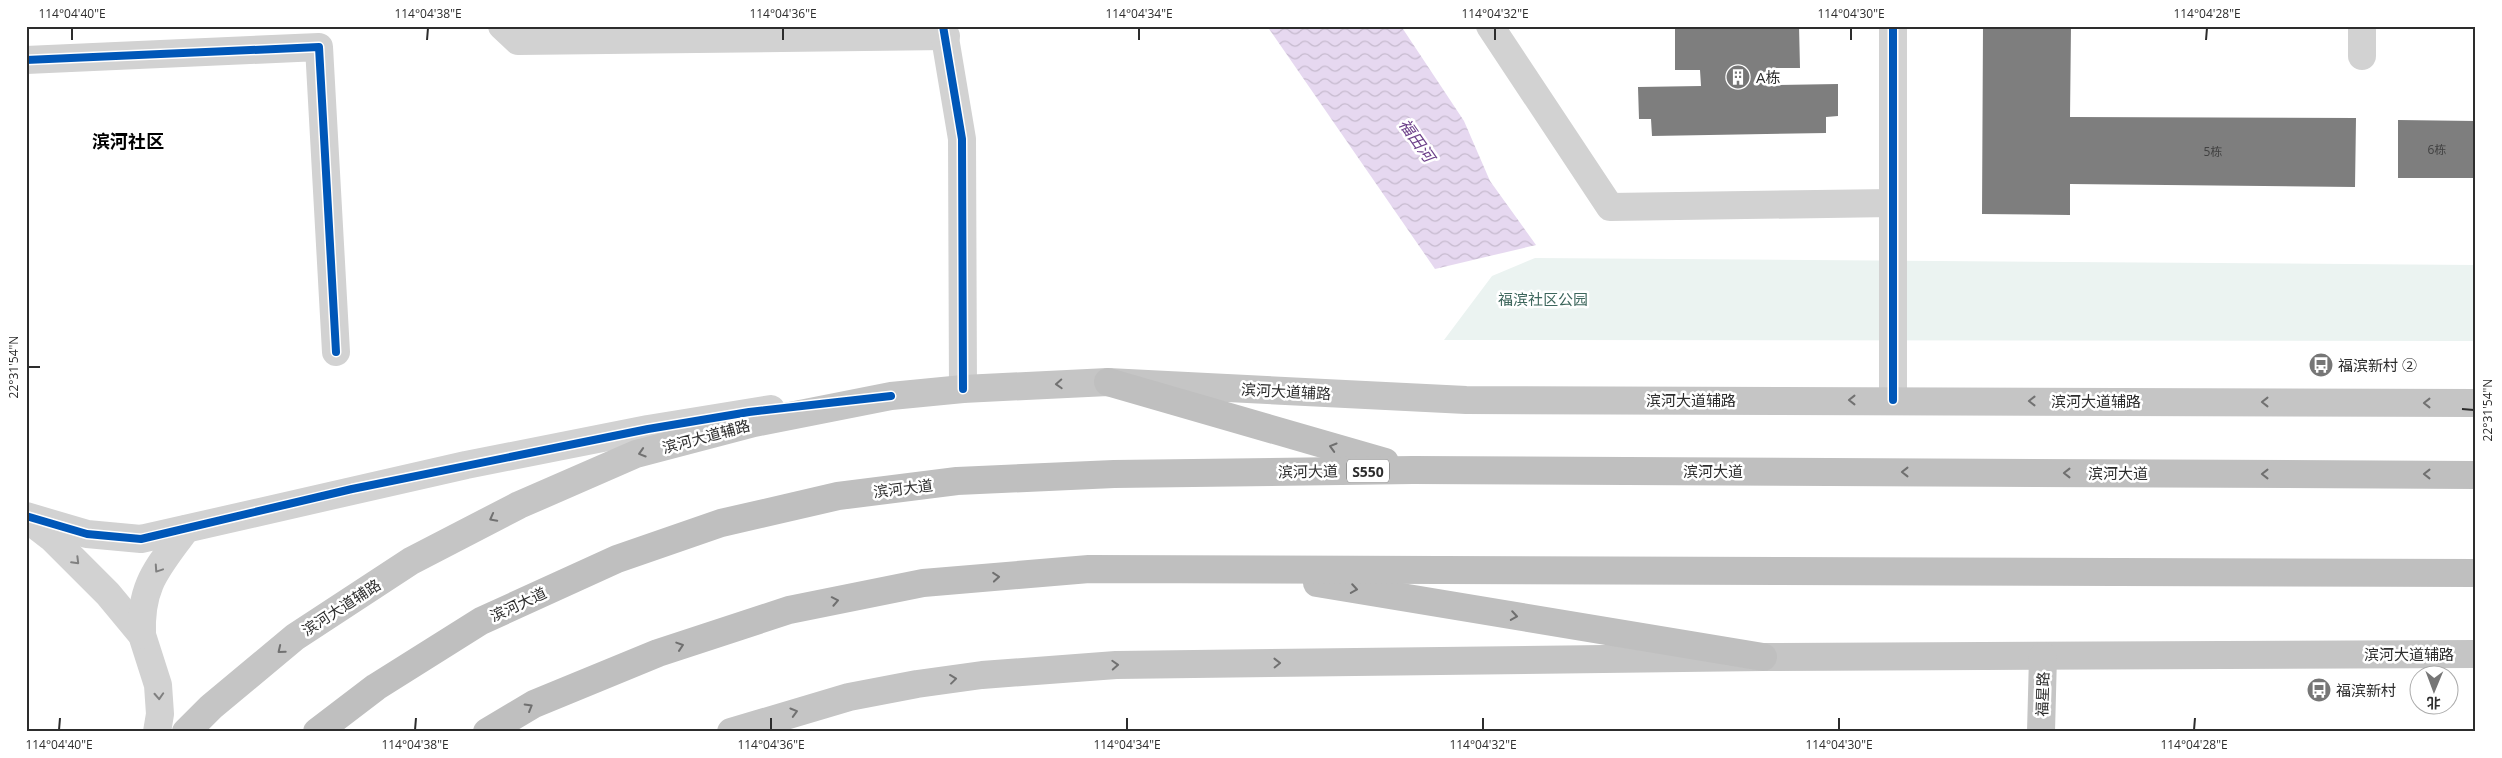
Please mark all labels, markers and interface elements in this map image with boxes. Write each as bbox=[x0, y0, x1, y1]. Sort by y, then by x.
text: 114°04'40"E bbox=[38, 5, 106, 22]
text: 114°04'38"E bbox=[394, 5, 462, 22]
text: 114°04'36"E bbox=[749, 5, 817, 22]
text: 114°04'34"E bbox=[1105, 5, 1173, 22]
text: 114°04'32"E bbox=[1461, 5, 1529, 22]
text: 114°04'30"E bbox=[1817, 5, 1885, 22]
text: 114°04'28"E bbox=[2173, 5, 2241, 22]
building icon: A栋 bbox=[1725, 64, 1751, 90]
place label: A栋 bbox=[1756, 67, 1781, 87]
water label: 福田河 bbox=[1394, 114, 1441, 168]
district label: 滨河社区 bbox=[92, 129, 164, 153]
house number: 6栋 bbox=[2428, 141, 2446, 158]
house number: 5栋 bbox=[2204, 143, 2222, 160]
park label: 福滨社区公园 bbox=[1498, 289, 1588, 309]
text: 22°31'54"N bbox=[5, 336, 22, 398]
bus stop icon: 福滨新村 ② bbox=[2308, 352, 2334, 378]
place label: 福滨新村 ② bbox=[2338, 355, 2417, 375]
one-way arrow bbox=[1055, 379, 1063, 390]
street label: 滨河大道辅路 bbox=[1241, 379, 1331, 403]
text: 22°31'54"N bbox=[2479, 379, 2496, 441]
street label: 滨河大道辅路 bbox=[1646, 390, 1736, 410]
street label: 滨河大道辅路 bbox=[2051, 391, 2141, 411]
one-way arrow bbox=[1848, 395, 1856, 405]
one-way arrow bbox=[2028, 396, 2036, 406]
one-way arrow bbox=[2260, 397, 2268, 407]
one-way arrow bbox=[2423, 398, 2430, 408]
street label: 滨河大道辅路 bbox=[660, 415, 752, 457]
one-way arrow bbox=[1329, 442, 1337, 452]
one-way arrow bbox=[638, 448, 646, 458]
street label: 滨河大道 bbox=[1278, 460, 1338, 482]
road number: S550 bbox=[1347, 460, 1389, 482]
street label: 滨河大道 bbox=[1683, 461, 1743, 481]
street label: 滨河大道 bbox=[2088, 463, 2148, 483]
one-way arrow bbox=[1900, 467, 1908, 477]
one-way arrow bbox=[2063, 468, 2070, 478]
one-way arrow bbox=[2260, 469, 2268, 479]
one-way arrow bbox=[2423, 469, 2431, 480]
street label: 滨河大道 bbox=[872, 474, 934, 502]
one-way arrow bbox=[489, 512, 498, 522]
one-way arrow bbox=[70, 556, 79, 565]
one-way arrow bbox=[155, 563, 164, 572]
one-way arrow bbox=[992, 572, 1000, 583]
street label: 滨河大道辅路 bbox=[298, 574, 384, 640]
street label: 滨河大道 bbox=[487, 582, 549, 626]
one-way arrow bbox=[1350, 584, 1358, 594]
one-way arrow bbox=[831, 596, 840, 607]
one-way arrow bbox=[1510, 610, 1519, 620]
one-way arrow bbox=[675, 642, 683, 652]
one-way arrow bbox=[277, 644, 286, 653]
street label: 滨河大道辅路 bbox=[2364, 644, 2454, 664]
one-way arrow bbox=[1274, 658, 1281, 668]
one-way arrow bbox=[1111, 660, 1119, 670]
north arrow bbox=[2410, 666, 2460, 716]
street label: 福星路 bbox=[2031, 671, 2053, 717]
one-way arrow bbox=[949, 674, 957, 685]
bus stop icon: 福滨新村 bbox=[2306, 677, 2332, 703]
place label: 福滨新村 bbox=[2336, 680, 2396, 700]
one-way arrow bbox=[153, 692, 164, 700]
text: 北 bbox=[2427, 694, 2441, 713]
one-way arrow bbox=[524, 703, 533, 713]
one-way arrow bbox=[789, 707, 798, 718]
text: 114°04'40"E bbox=[25, 736, 93, 753]
text: 114°04'38"E bbox=[381, 736, 449, 753]
text: 114°04'36"E bbox=[737, 736, 805, 753]
text: 114°04'34"E bbox=[1093, 736, 1161, 753]
text: 114°04'32"E bbox=[1449, 736, 1517, 753]
text: 114°04'30"E bbox=[1805, 736, 1873, 753]
text: 114°04'28"E bbox=[2160, 736, 2228, 753]

